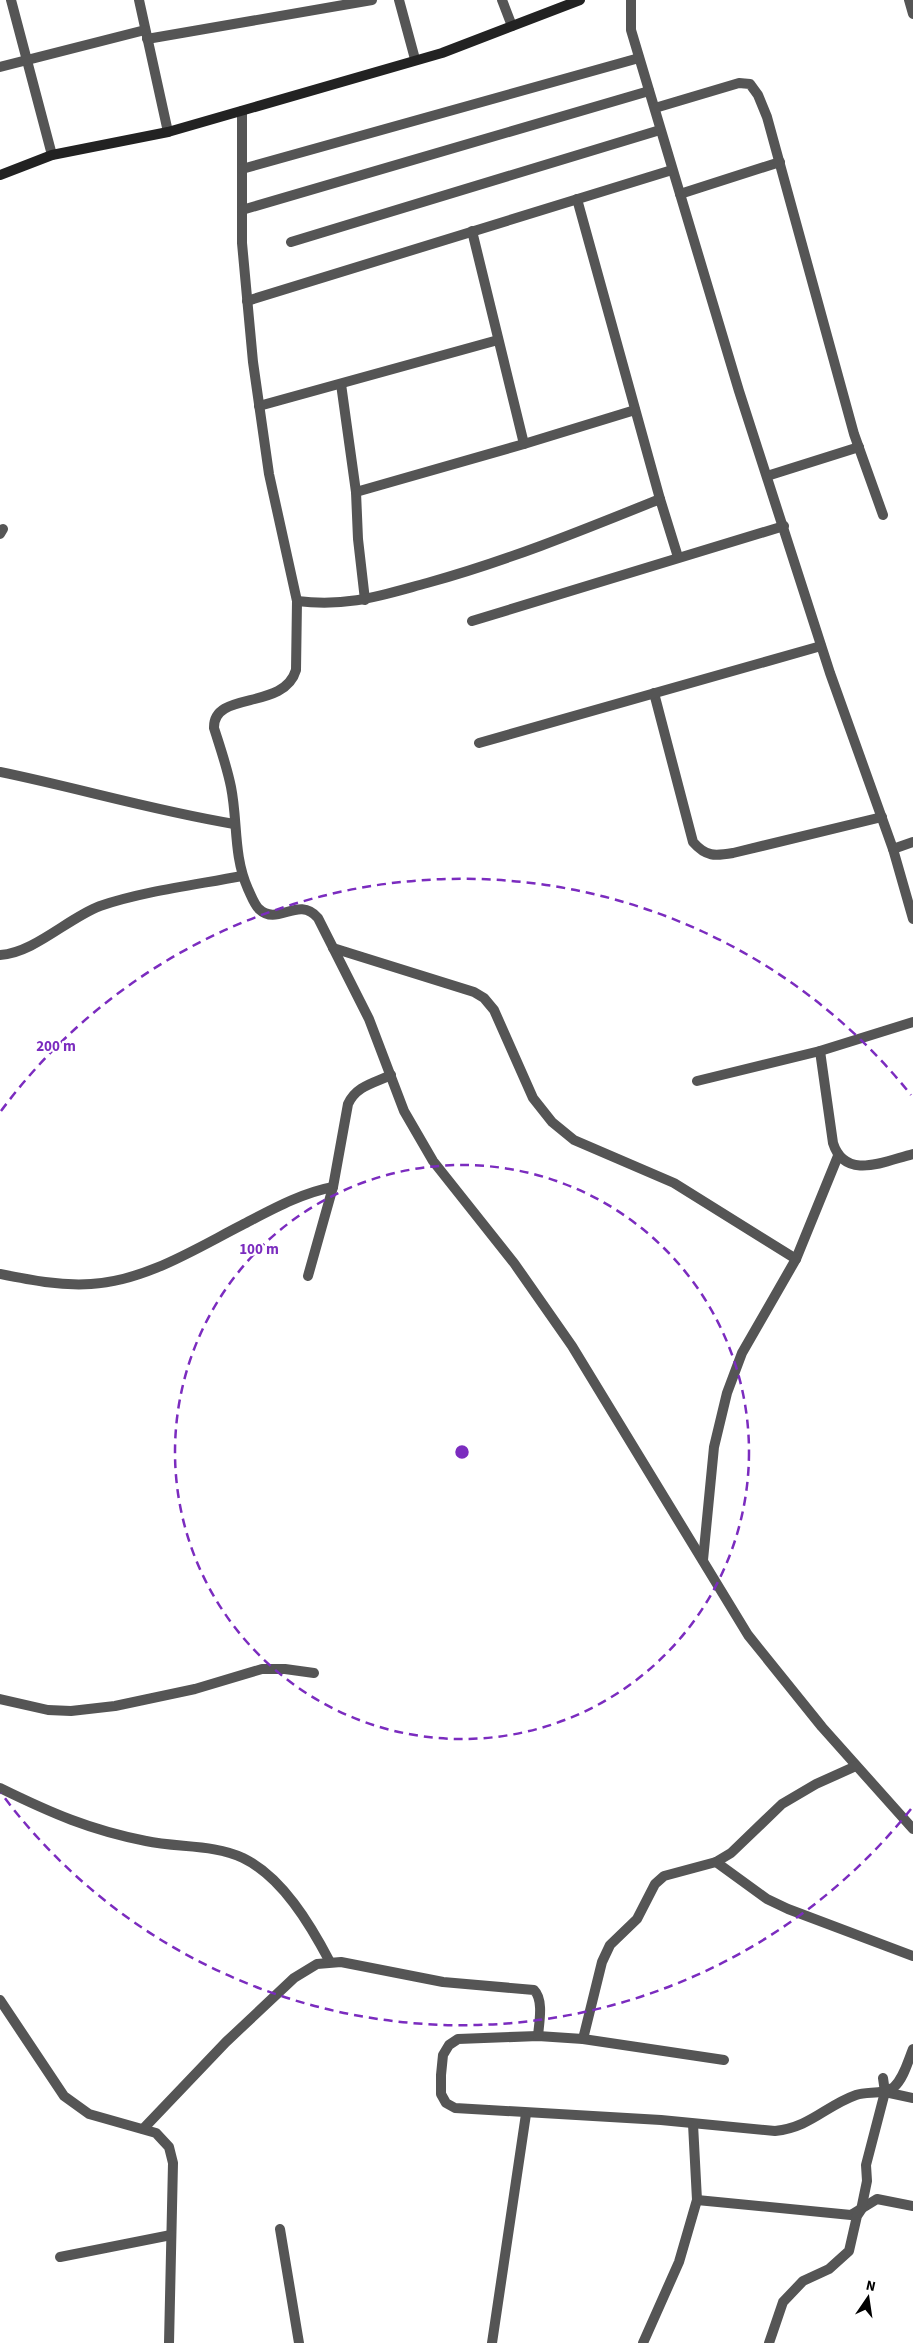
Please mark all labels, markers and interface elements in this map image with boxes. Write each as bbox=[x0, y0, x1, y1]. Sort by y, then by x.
text: 200 m bbox=[36, 1036, 76, 1057]
text: 100 m bbox=[239, 1239, 279, 1260]
centre of rings bbox=[453, 1443, 471, 1461]
north arrow bbox=[843, 2273, 893, 2323]
text: N bbox=[864, 2276, 877, 2297]

